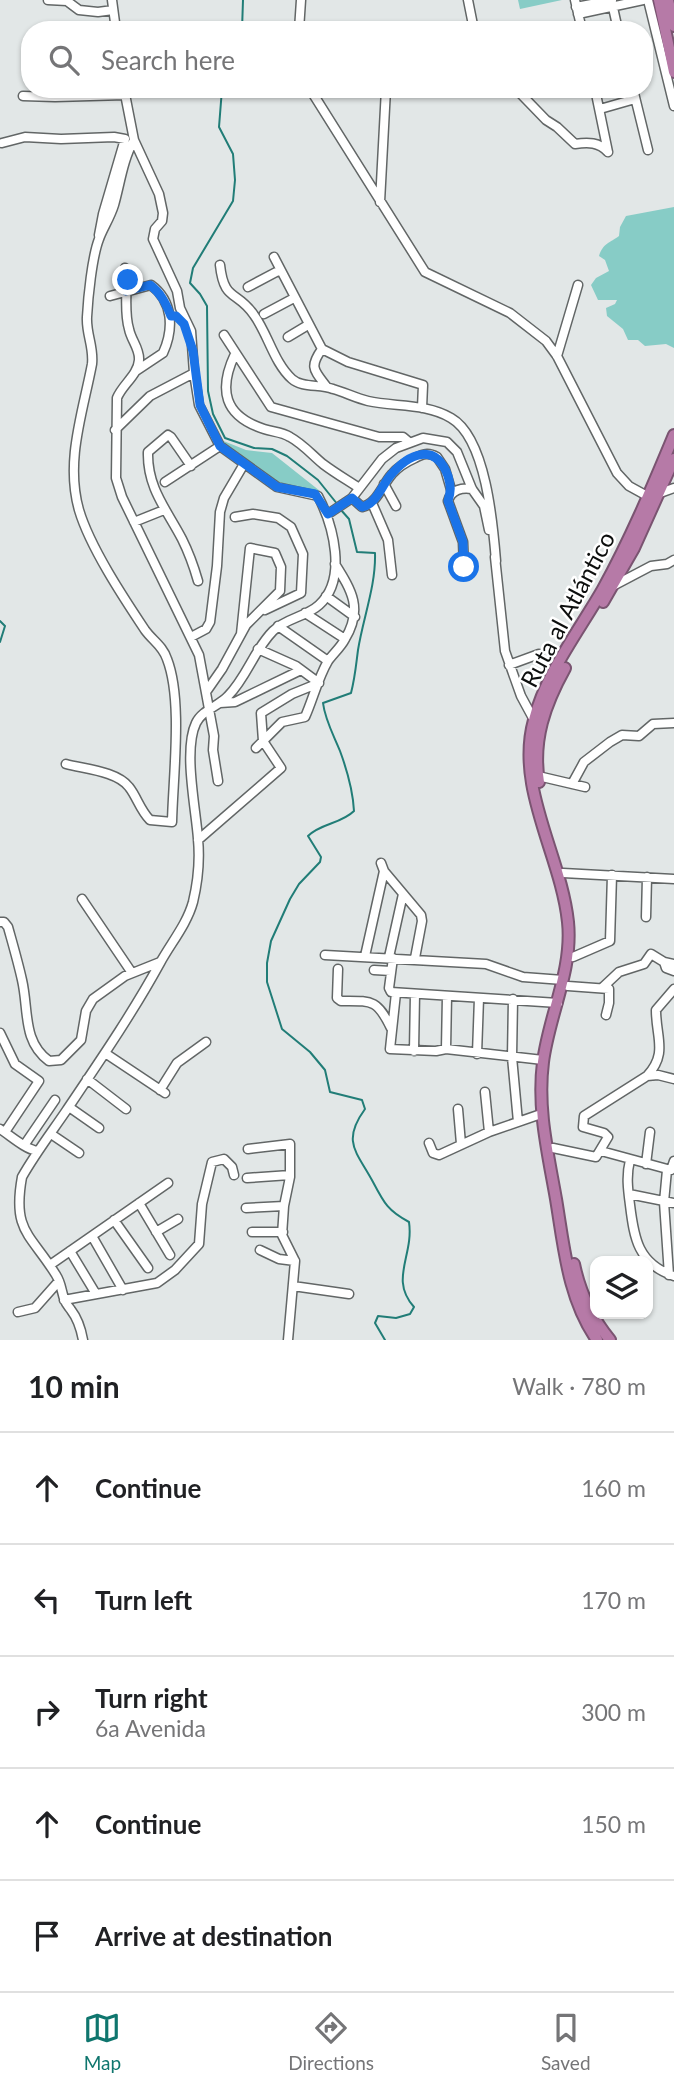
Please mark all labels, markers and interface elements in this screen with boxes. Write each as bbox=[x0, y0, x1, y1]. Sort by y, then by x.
search box bbox=[21, 21, 653, 98]
icon: search bbox=[45, 41, 83, 79]
text: Search here bbox=[101, 44, 235, 76]
route end bbox=[112, 264, 143, 295]
street label: Ruta al Atlántico bbox=[514, 526, 620, 692]
route start bbox=[448, 551, 479, 582]
map controls bbox=[590, 1256, 653, 1319]
button: layers bbox=[590, 1256, 653, 1319]
text: 10 min bbox=[28, 1368, 120, 1404]
text: Walk · 780 m bbox=[512, 1372, 646, 1400]
icon: ahead bbox=[28, 1469, 66, 1507]
text: Continue bbox=[95, 1472, 201, 1504]
text: 160 m bbox=[581, 1474, 646, 1502]
icon: left bbox=[28, 1581, 66, 1619]
text: Turn left bbox=[95, 1584, 192, 1616]
text: 170 m bbox=[581, 1586, 646, 1614]
text: Turn right bbox=[95, 1682, 208, 1714]
icon: right bbox=[28, 1693, 66, 1731]
text: 300 m bbox=[581, 1698, 646, 1726]
text: 6a Avenida bbox=[95, 1714, 206, 1742]
icon: ahead bbox=[28, 1805, 66, 1843]
text: Continue bbox=[95, 1808, 201, 1840]
text: 150 m bbox=[581, 1810, 646, 1838]
icon: arrive bbox=[28, 1917, 66, 1955]
text: Arrive at destination bbox=[95, 1920, 332, 1952]
tab: Map bbox=[83, 2009, 121, 2074]
tab: Directions bbox=[288, 2009, 374, 2074]
tab: Saved bbox=[541, 2009, 591, 2074]

